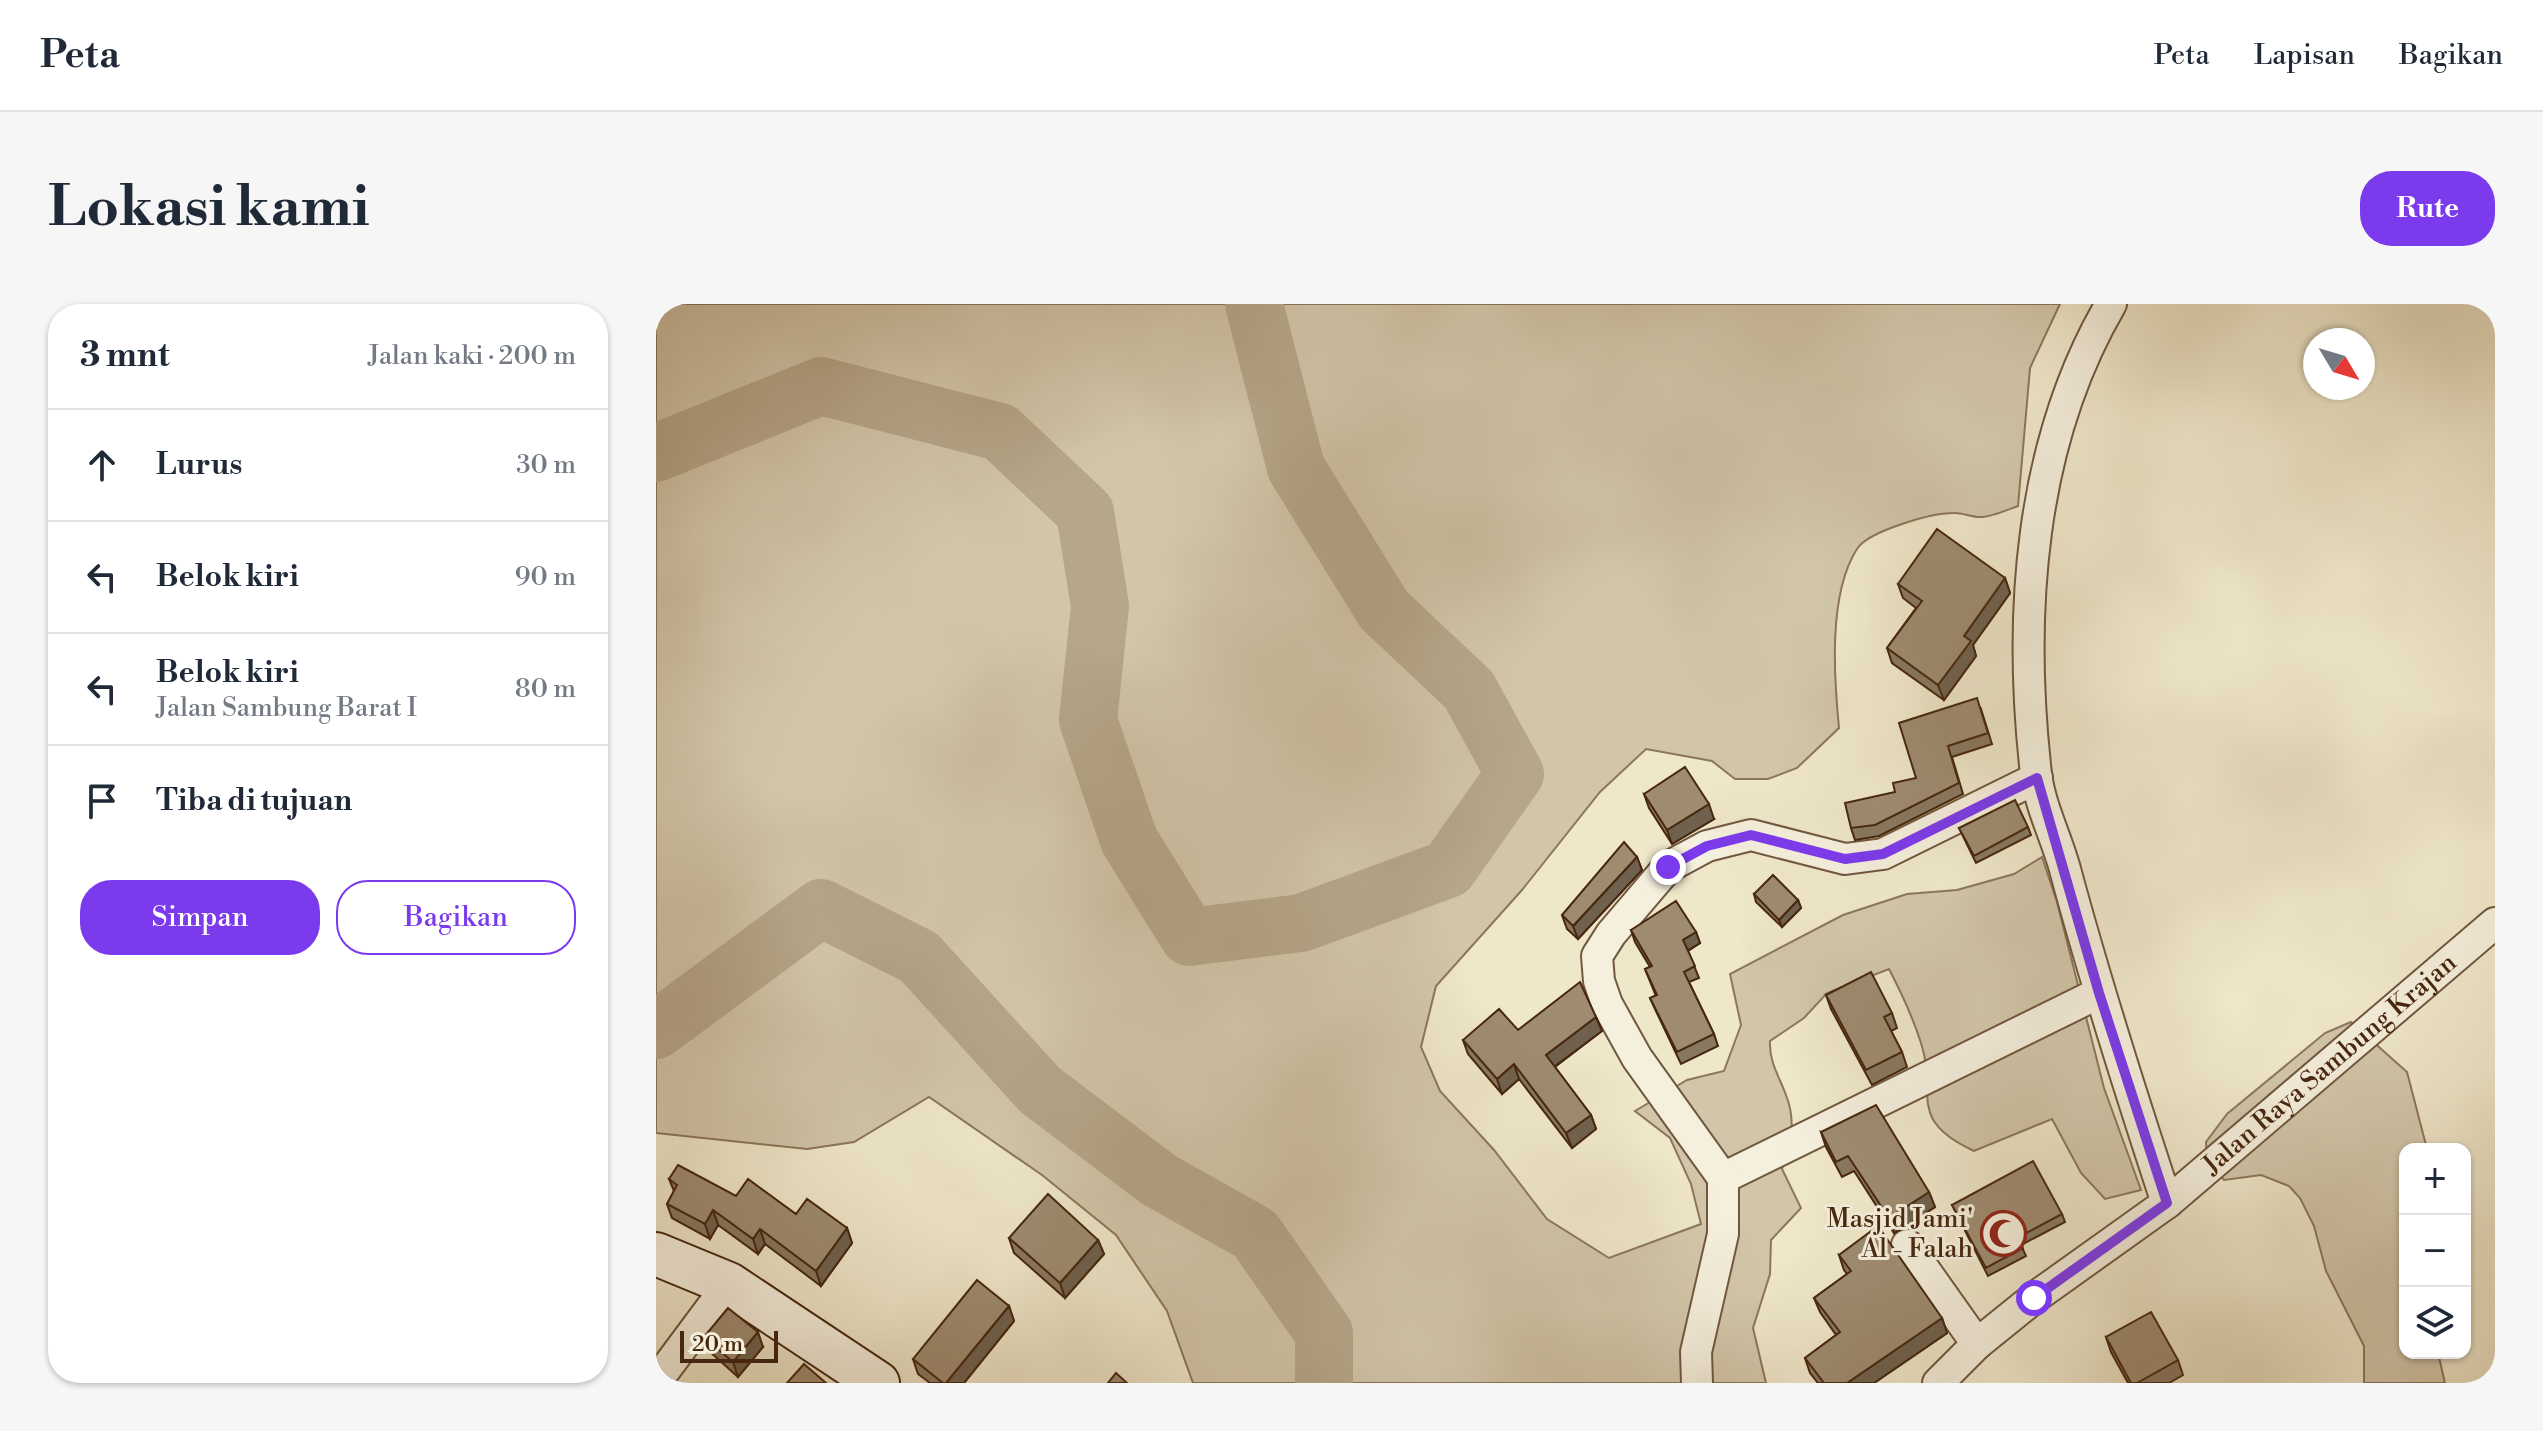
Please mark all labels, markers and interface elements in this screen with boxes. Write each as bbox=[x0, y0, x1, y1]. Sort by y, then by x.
text: Peta bbox=[40, 32, 120, 79]
text: Peta bbox=[2154, 38, 2210, 73]
text: Lapisan bbox=[2254, 38, 2355, 73]
text: Bagikan bbox=[2399, 38, 2503, 73]
button: Rute bbox=[2360, 171, 2495, 246]
text: Lokasi kami bbox=[48, 173, 370, 243]
north arrow bbox=[2303, 328, 2375, 400]
text: 3 mnt bbox=[80, 335, 170, 377]
text: Jalan kaki · 200 m bbox=[368, 340, 576, 372]
icon: ahead bbox=[80, 443, 124, 487]
text: Lurus bbox=[156, 446, 242, 484]
text: 30 m bbox=[516, 449, 576, 481]
icon: left bbox=[80, 555, 124, 599]
text: Belok kiri bbox=[156, 558, 299, 596]
text: 90 m bbox=[515, 561, 576, 593]
text: Belok kiri bbox=[156, 654, 299, 692]
icon: left bbox=[80, 667, 124, 711]
text: 80 m bbox=[515, 673, 576, 705]
text: Jalan Sambung Barat I bbox=[156, 692, 417, 724]
icon: arrive bbox=[80, 779, 124, 823]
text: Tiba di tujuan bbox=[156, 782, 352, 820]
route end bbox=[1650, 849, 1686, 885]
button: Simpan bbox=[80, 880, 320, 955]
button: Bagikan bbox=[336, 880, 576, 955]
street label: Jalan Raya Sambung Krajan bbox=[2196, 947, 2463, 1182]
map controls bbox=[2399, 1143, 2471, 1359]
button: + bbox=[2399, 1143, 2471, 1215]
place label: Masjid Jami' Al - Falah bbox=[1827, 1203, 1973, 1265]
mosque icon: Masjid Jami' Al - Falah bbox=[1980, 1210, 2028, 1258]
button: − bbox=[2399, 1215, 2471, 1287]
route start bbox=[2016, 1280, 2052, 1316]
button: layers bbox=[2399, 1287, 2471, 1359]
scale bar bbox=[680, 1327, 778, 1363]
text: 20 m bbox=[692, 1331, 743, 1358]

